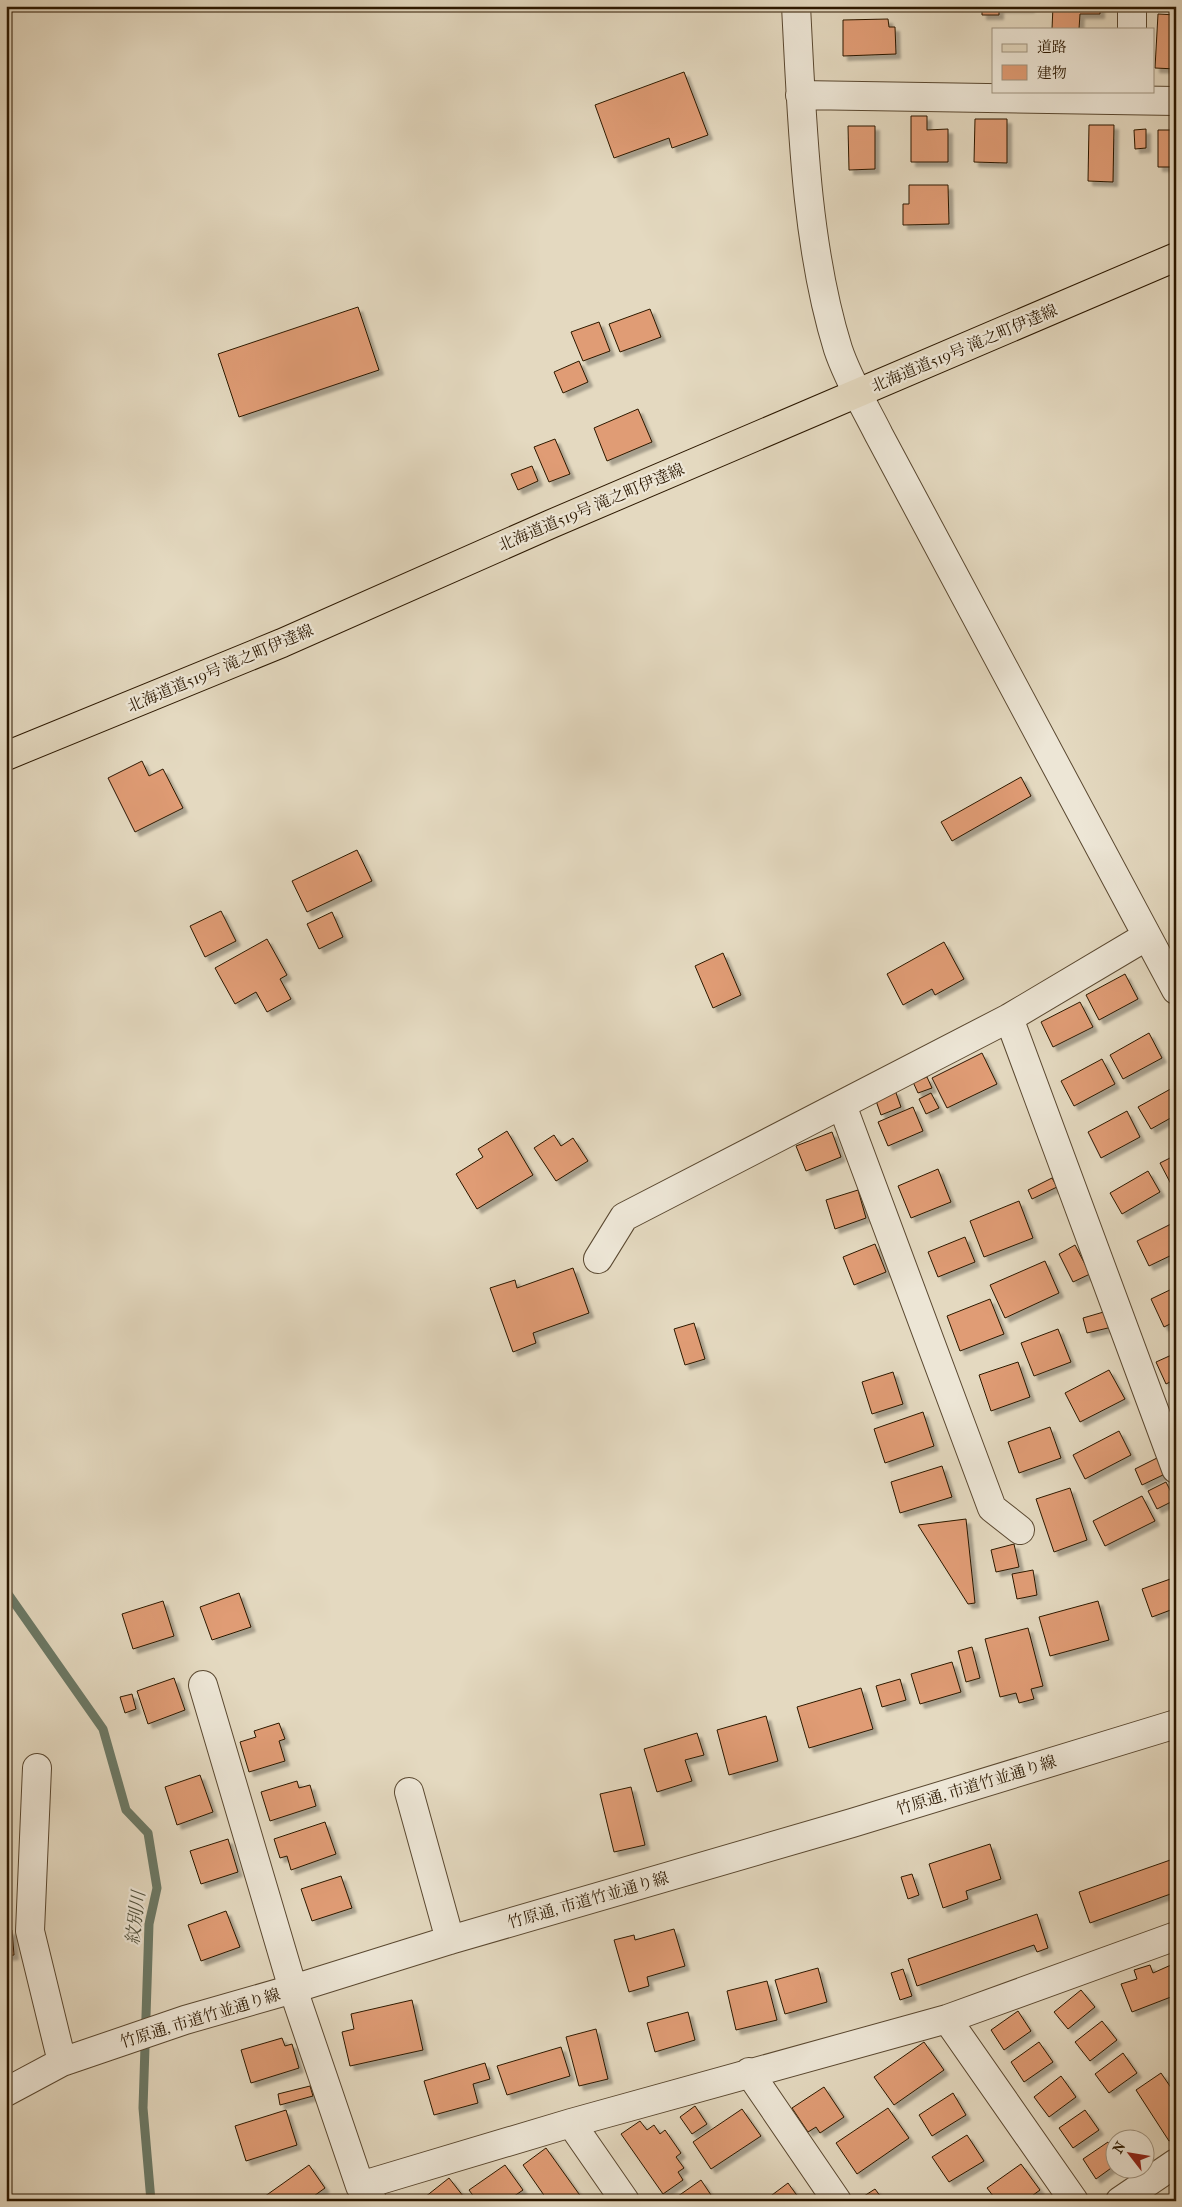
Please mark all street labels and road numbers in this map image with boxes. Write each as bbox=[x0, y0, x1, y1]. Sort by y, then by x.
street label: 北海道道519号 滝之町伊達線 bbox=[868, 300, 1060, 396]
street label: 北海道道519号 滝之町伊達線 bbox=[495, 459, 687, 555]
street label: 北海道道519号 滝之町伊達線 bbox=[124, 620, 316, 716]
street label: 竹原通, 市道竹並通り線 bbox=[893, 1752, 1059, 1818]
street label: 竹原通, 市道竹並通り線 bbox=[505, 1868, 671, 1932]
street label: 竹原通, 市道竹並通り線 bbox=[117, 1985, 283, 2051]

